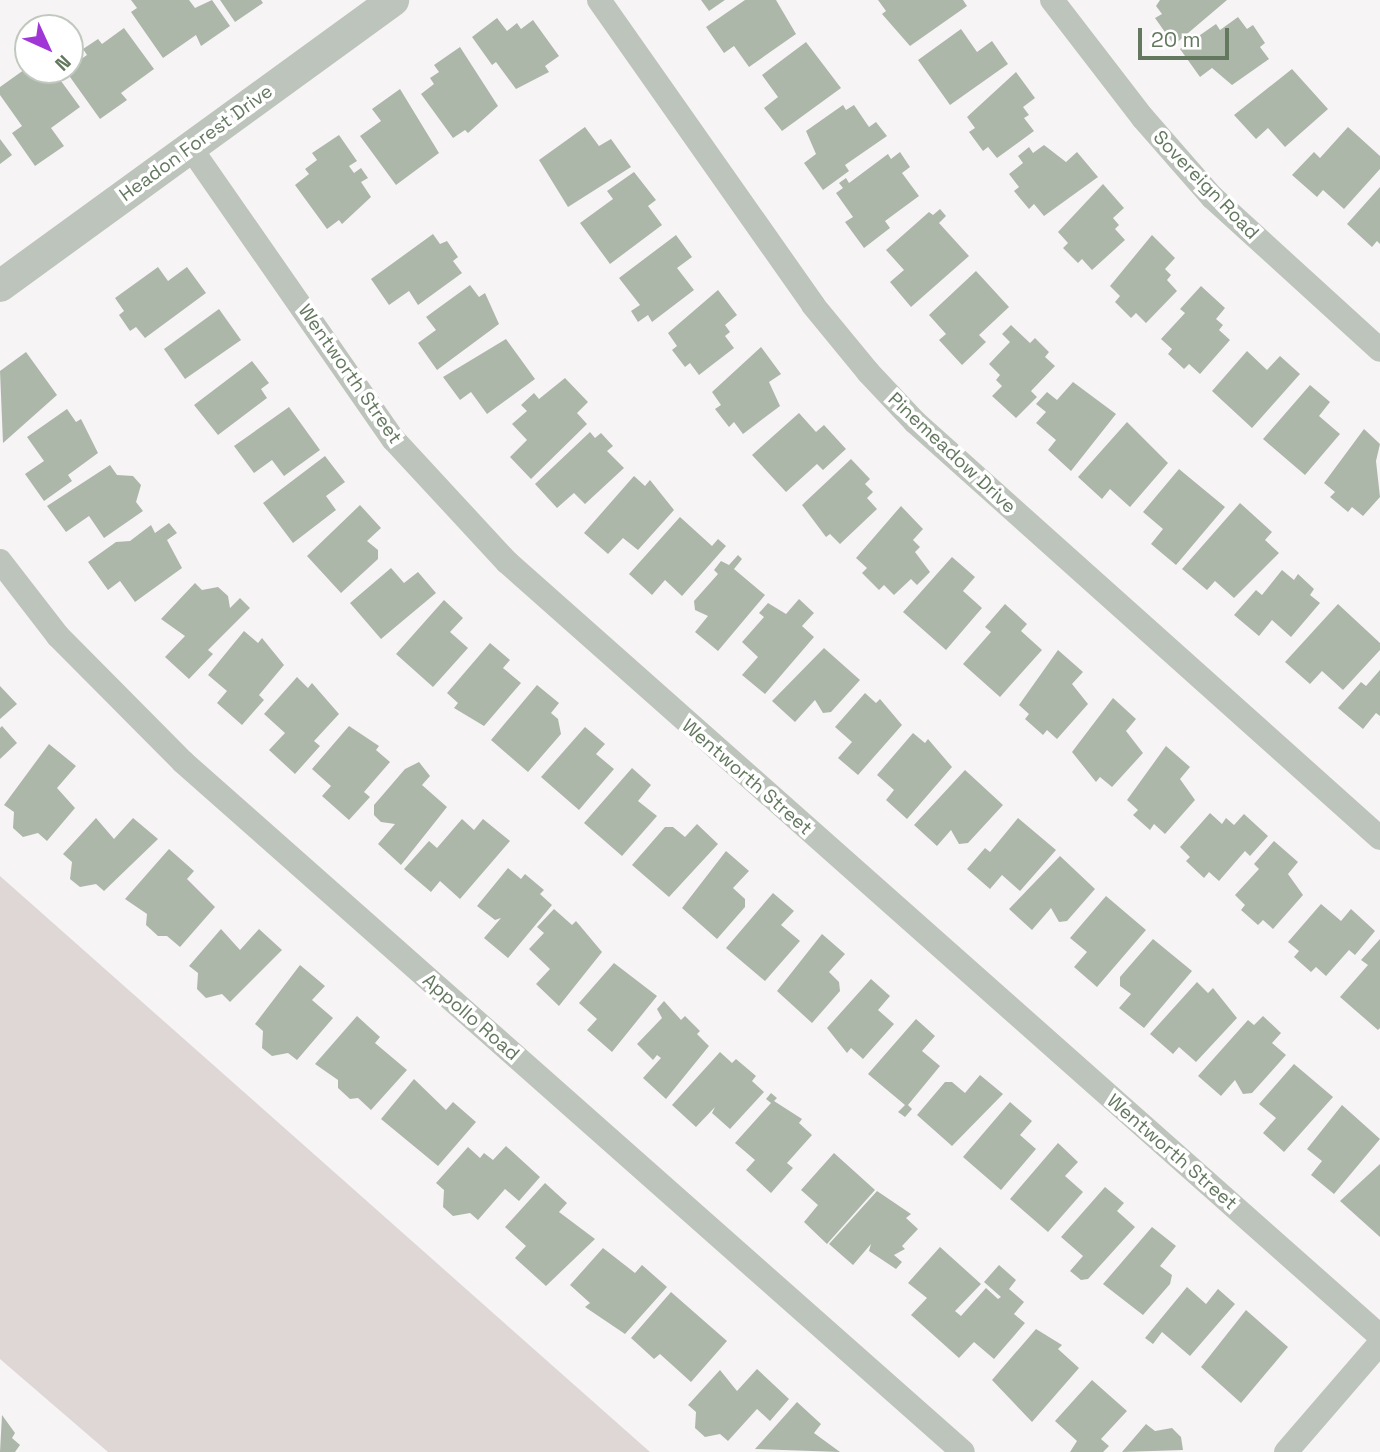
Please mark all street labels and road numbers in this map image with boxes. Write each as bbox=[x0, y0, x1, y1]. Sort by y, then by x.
street label: Headon Forest Drive bbox=[115, 80, 277, 206]
street label: Sovereign Road bbox=[1148, 126, 1264, 244]
street label: Wentworth Street bbox=[293, 300, 407, 448]
street label: Pinemeadow Drive bbox=[883, 388, 1021, 518]
street label: Wentworth Street bbox=[677, 714, 817, 840]
street label: Appollo Road bbox=[418, 969, 524, 1065]
street label: Wentworth Street bbox=[1102, 1089, 1242, 1215]

